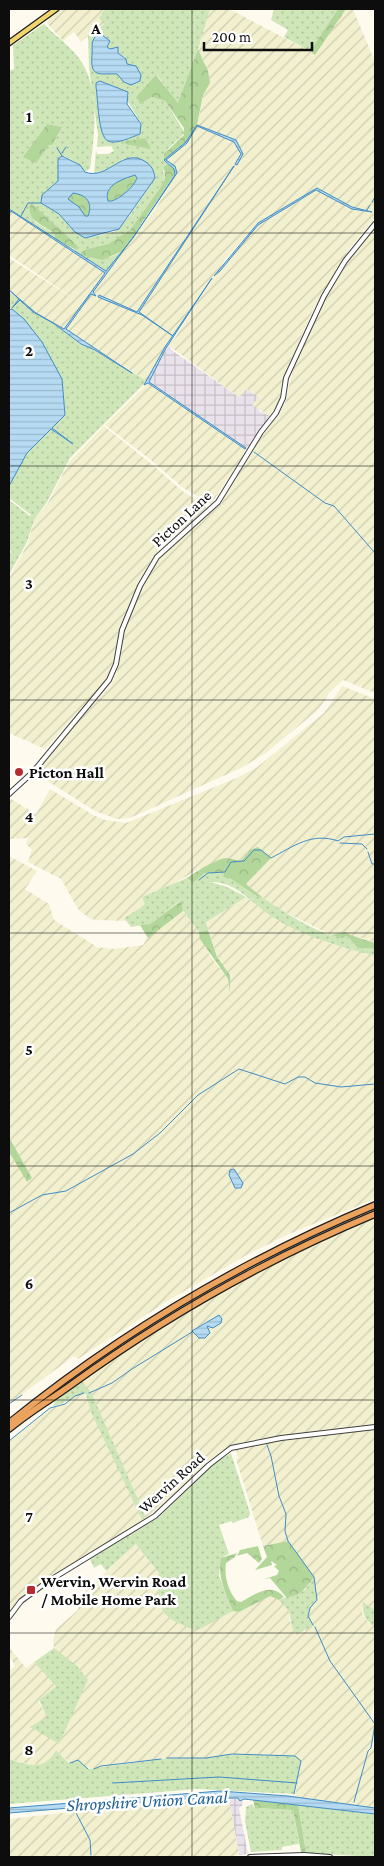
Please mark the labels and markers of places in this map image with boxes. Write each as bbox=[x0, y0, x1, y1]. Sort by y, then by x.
place label: Picton Hall bbox=[29, 764, 104, 781]
marker: Picton Hall bbox=[13, 766, 25, 778]
place label: Wervin, Wervin Road / Mobile Home Park bbox=[40, 1573, 186, 1608]
marker: Wervin, Wervin Road / Mobile Home Park bbox=[25, 1584, 37, 1596]

